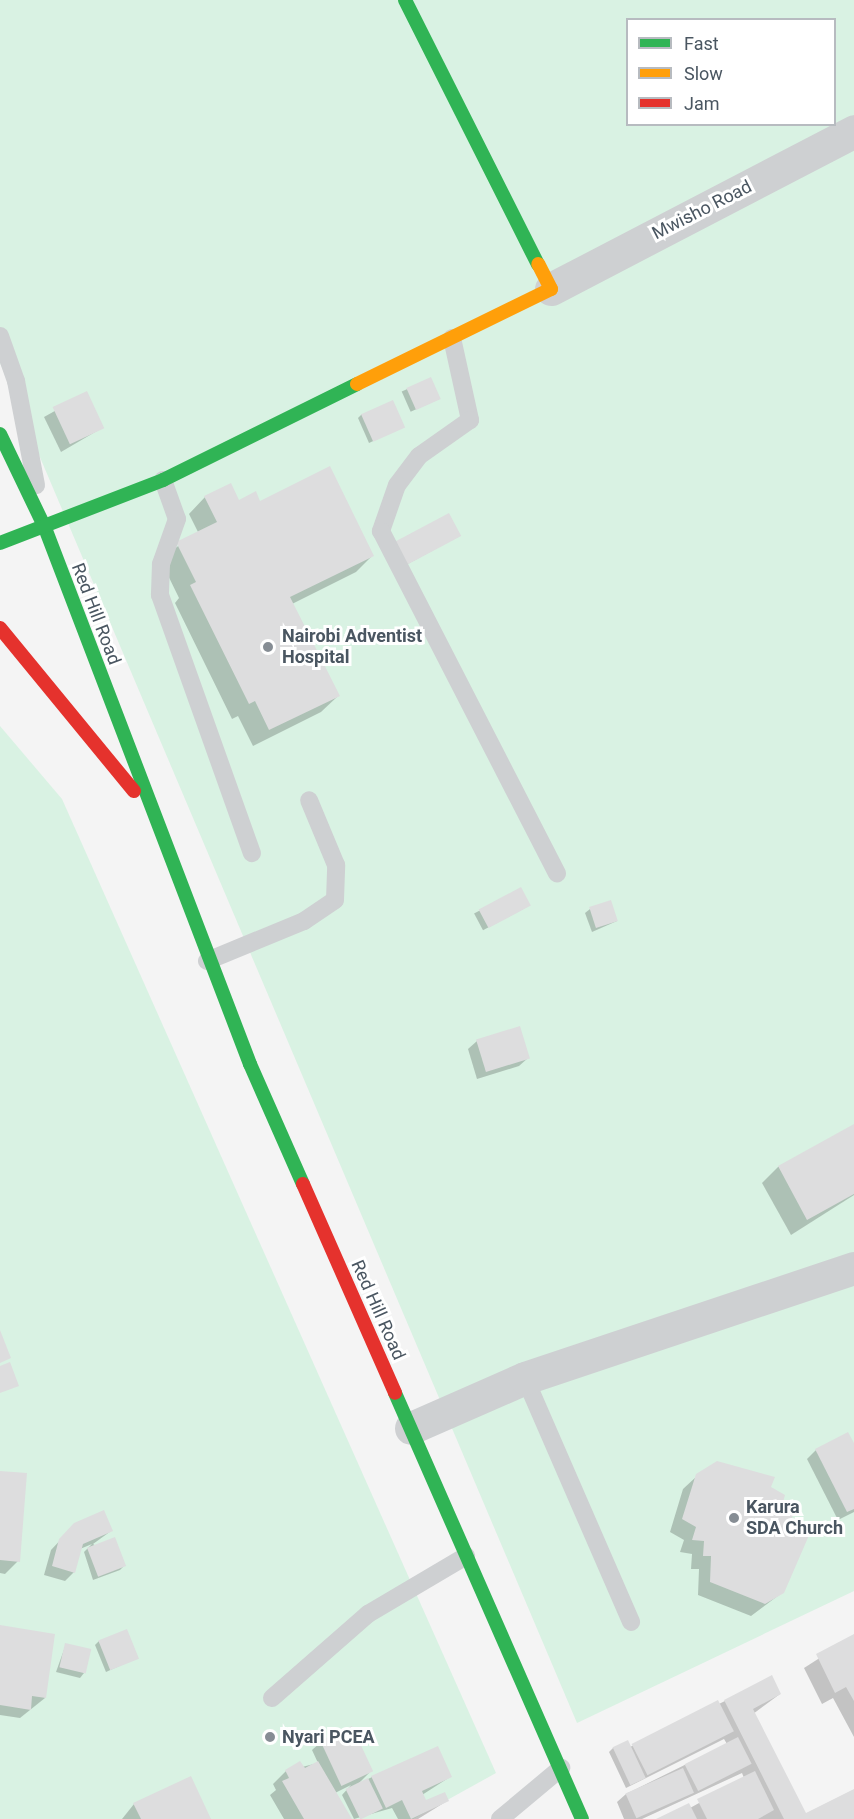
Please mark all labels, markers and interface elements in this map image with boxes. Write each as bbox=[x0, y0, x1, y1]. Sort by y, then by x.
legend bbox=[626, 18, 836, 126]
text: Fast bbox=[684, 33, 719, 54]
text: Slow bbox=[684, 63, 723, 84]
text: Jam bbox=[684, 93, 720, 114]
street label: Mwisho Road bbox=[649, 176, 755, 244]
street label: Red Hill Road bbox=[67, 560, 125, 668]
place label: Nairobi Adventist Hospital bbox=[282, 626, 422, 668]
marker: Nairobi Adventist Hospital bbox=[259, 638, 277, 656]
street label: Red Hill Road bbox=[346, 1257, 410, 1363]
place label: Karura SDA Church bbox=[746, 1497, 843, 1540]
marker: Karura SDA Church bbox=[727, 1511, 741, 1525]
place label: Nyari PCEA bbox=[282, 1726, 375, 1748]
marker: Nyari PCEA bbox=[263, 1730, 277, 1744]

